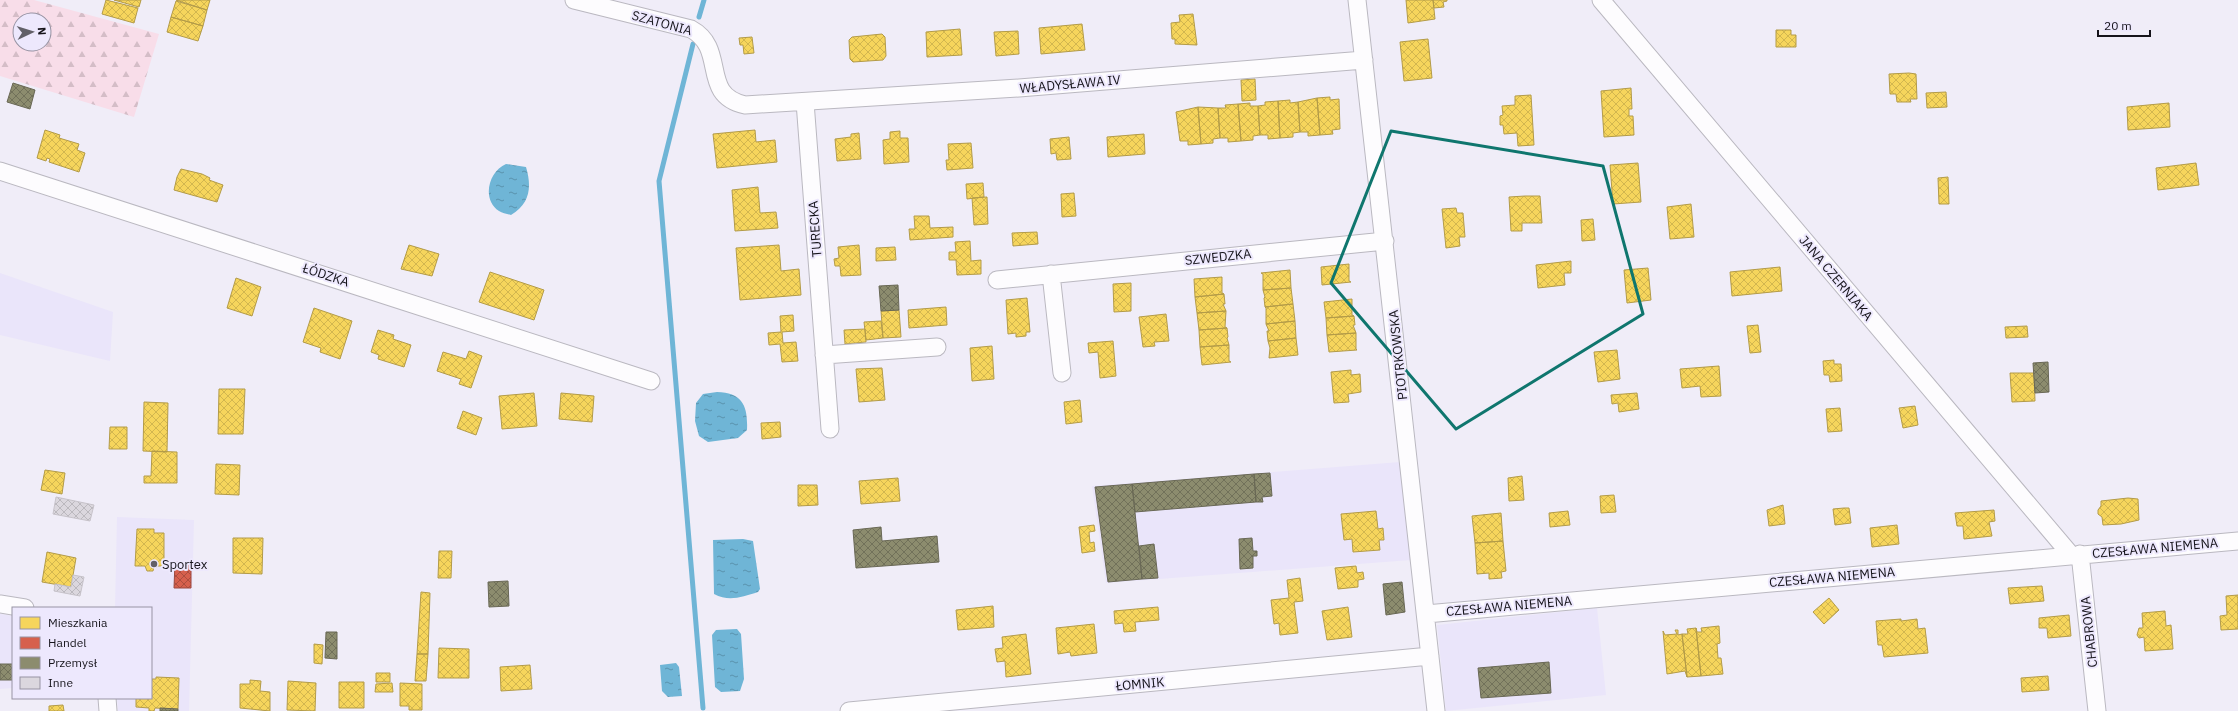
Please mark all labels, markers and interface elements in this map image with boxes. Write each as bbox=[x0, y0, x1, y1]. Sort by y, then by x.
street label: SZATONIA bbox=[630, 7, 695, 39]
north arrow bbox=[12, 12, 52, 52]
scale bar bbox=[2098, 12, 2150, 38]
text: 20 m bbox=[2104, 18, 2132, 33]
text: N bbox=[35, 27, 49, 36]
street label: WŁADYSŁAWA IV bbox=[1019, 71, 1121, 97]
street label: TURECKA bbox=[804, 199, 825, 258]
street label: JANA CZERNIAKA bbox=[1795, 232, 1877, 325]
street label: SZWEDZKA bbox=[1184, 245, 1253, 269]
street label: ŁÓDZKA bbox=[300, 259, 352, 291]
street label: PIOTRKOWSKA bbox=[1385, 308, 1411, 401]
street label: CZESŁAWA NIEMENA bbox=[2091, 534, 2219, 562]
place label: Sportex bbox=[162, 556, 208, 573]
marker: Sportex bbox=[149, 559, 159, 569]
street label: CZESŁAWA NIEMENA bbox=[1768, 563, 1896, 591]
street label: CZESŁAWA NIEMENA bbox=[1445, 592, 1573, 620]
street label: CHABROWA bbox=[2077, 595, 2101, 668]
legend bbox=[12, 607, 152, 699]
text: Mieszkania bbox=[48, 615, 108, 630]
text: Handel bbox=[48, 635, 87, 650]
text: Przemysł bbox=[48, 655, 98, 670]
street label: ŁOMNIK bbox=[1114, 673, 1165, 695]
text: Inne bbox=[48, 675, 73, 690]

